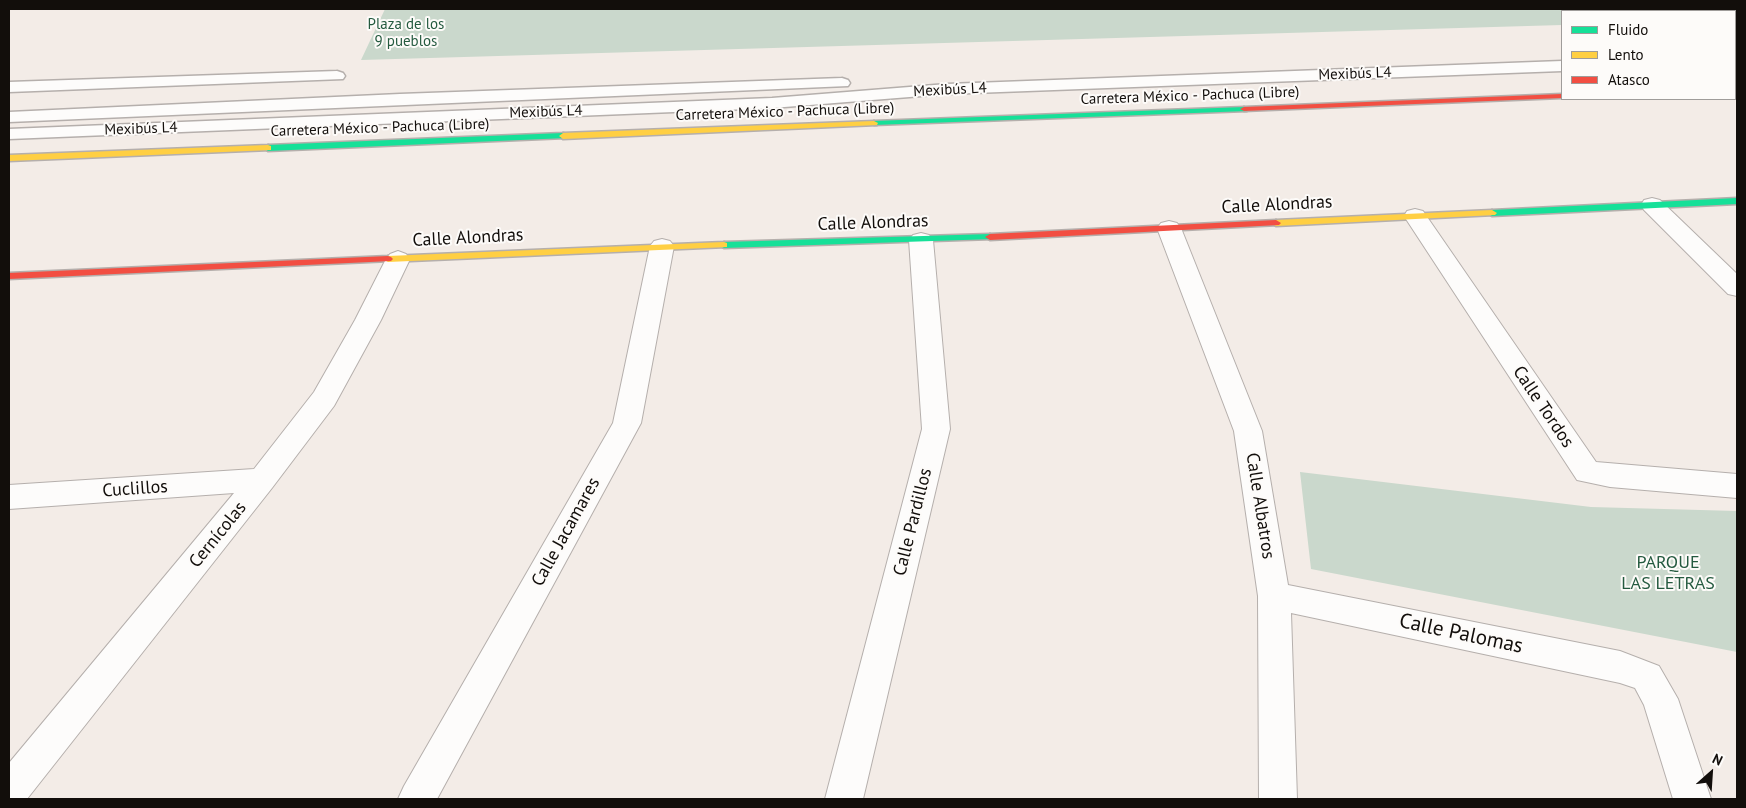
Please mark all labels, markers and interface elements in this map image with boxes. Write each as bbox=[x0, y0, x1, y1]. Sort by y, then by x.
legend bbox=[1561, 10, 1736, 100]
park label: Plaza de los 9 pueblos bbox=[368, 16, 444, 51]
text: Fluido bbox=[1608, 20, 1648, 39]
text: Lento bbox=[1608, 45, 1644, 64]
street label: Mexibús L4 bbox=[1318, 64, 1392, 84]
text: Atasco bbox=[1608, 70, 1650, 89]
street label: Mexibús L4 bbox=[913, 79, 987, 101]
street label: Carretera México - Pachuca (Libre) bbox=[1080, 83, 1300, 109]
street label: Carretera México - Pachuca (Libre) bbox=[675, 99, 895, 125]
street label: Mexibús L4 bbox=[509, 102, 583, 122]
street label: Carretera México - Pachuca (Libre) bbox=[270, 115, 490, 141]
street label: Mexibús L4 bbox=[104, 119, 178, 139]
street label: Calle Alondras bbox=[1221, 191, 1333, 219]
street label: Calle Alondras bbox=[817, 210, 929, 236]
street label: Calle Alondras bbox=[412, 224, 524, 252]
street label: Calle Tordos bbox=[1508, 362, 1578, 452]
street label: Calle Albatros bbox=[1241, 451, 1279, 561]
street label: Calle Pardillos bbox=[889, 466, 937, 578]
street label: Calle Jacamares bbox=[527, 474, 605, 590]
street label: Cuclillos bbox=[102, 476, 168, 502]
street label: Cernícolas bbox=[185, 498, 251, 572]
park label: PARQUE LAS LETRAS bbox=[1621, 552, 1715, 594]
street label: Calle Palomas bbox=[1397, 609, 1525, 659]
north arrow bbox=[1686, 748, 1736, 798]
text: N bbox=[1709, 749, 1726, 770]

